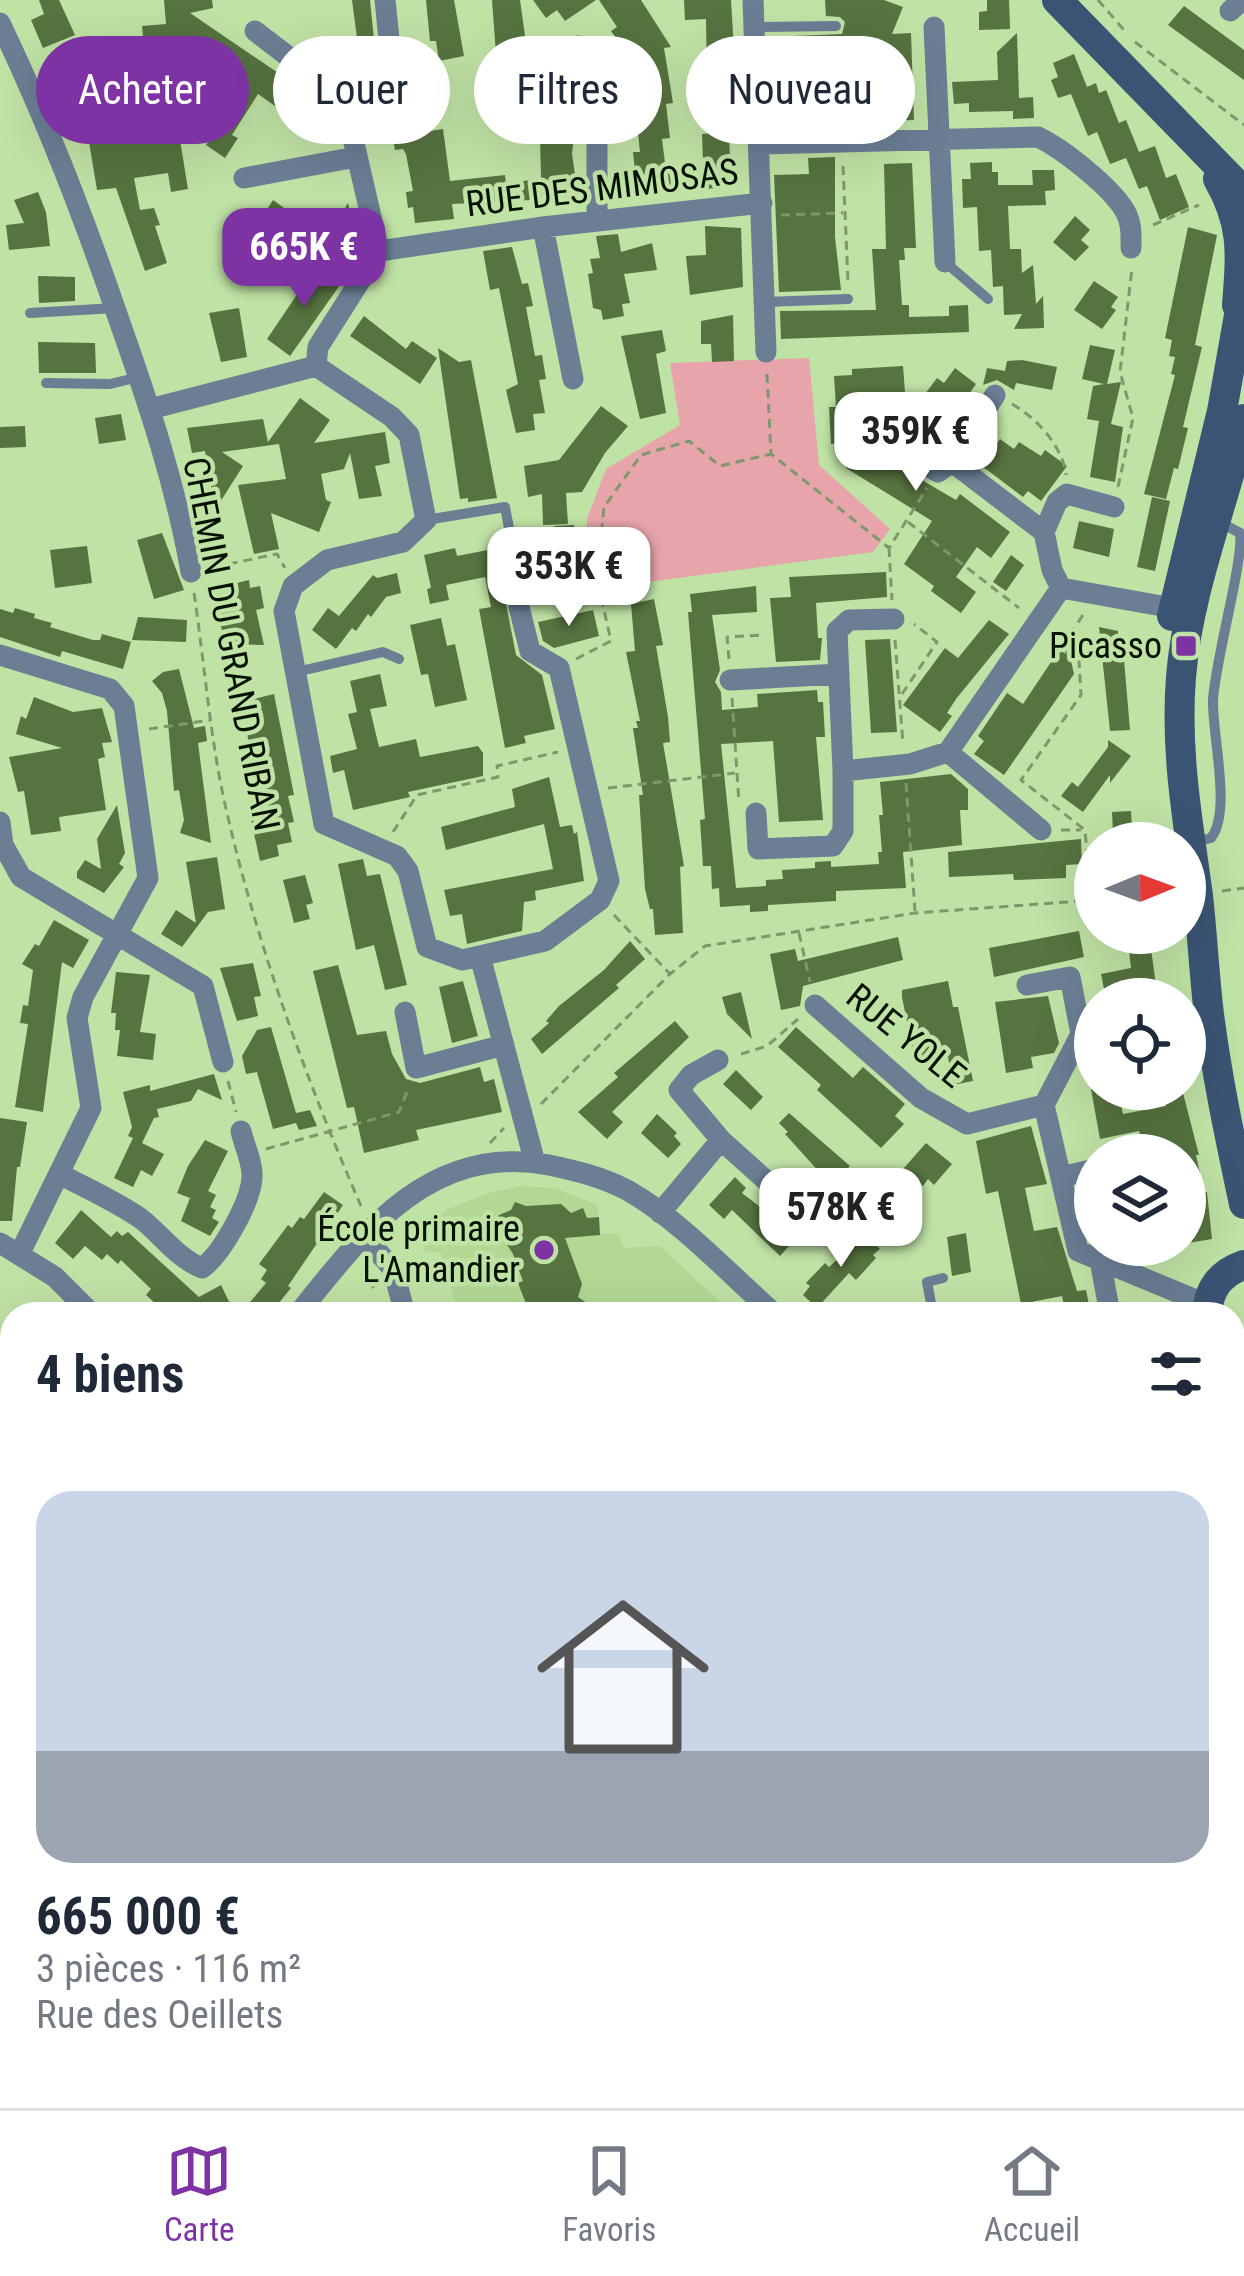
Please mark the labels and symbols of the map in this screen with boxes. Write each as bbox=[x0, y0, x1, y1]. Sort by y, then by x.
street label: RUE DES MIMOSAS bbox=[463, 150, 741, 226]
pin: 665K € bbox=[206, 208, 402, 310]
pin: 359K € bbox=[818, 392, 1014, 494]
street label: CHEMIN DU GRAND RIBAN bbox=[174, 454, 288, 834]
pin: 353K € bbox=[471, 527, 667, 629]
place label: Picasso bbox=[1049, 625, 1162, 667]
marker: Picasso bbox=[1173, 633, 1199, 659]
north arrow bbox=[1074, 822, 1206, 954]
street label: RUE YOLE bbox=[838, 975, 974, 1097]
pin: 578K € bbox=[743, 1168, 939, 1270]
place label: École primaire L'Amandier bbox=[317, 1207, 520, 1291]
marker: École primaire L'Amandier bbox=[531, 1237, 557, 1263]

